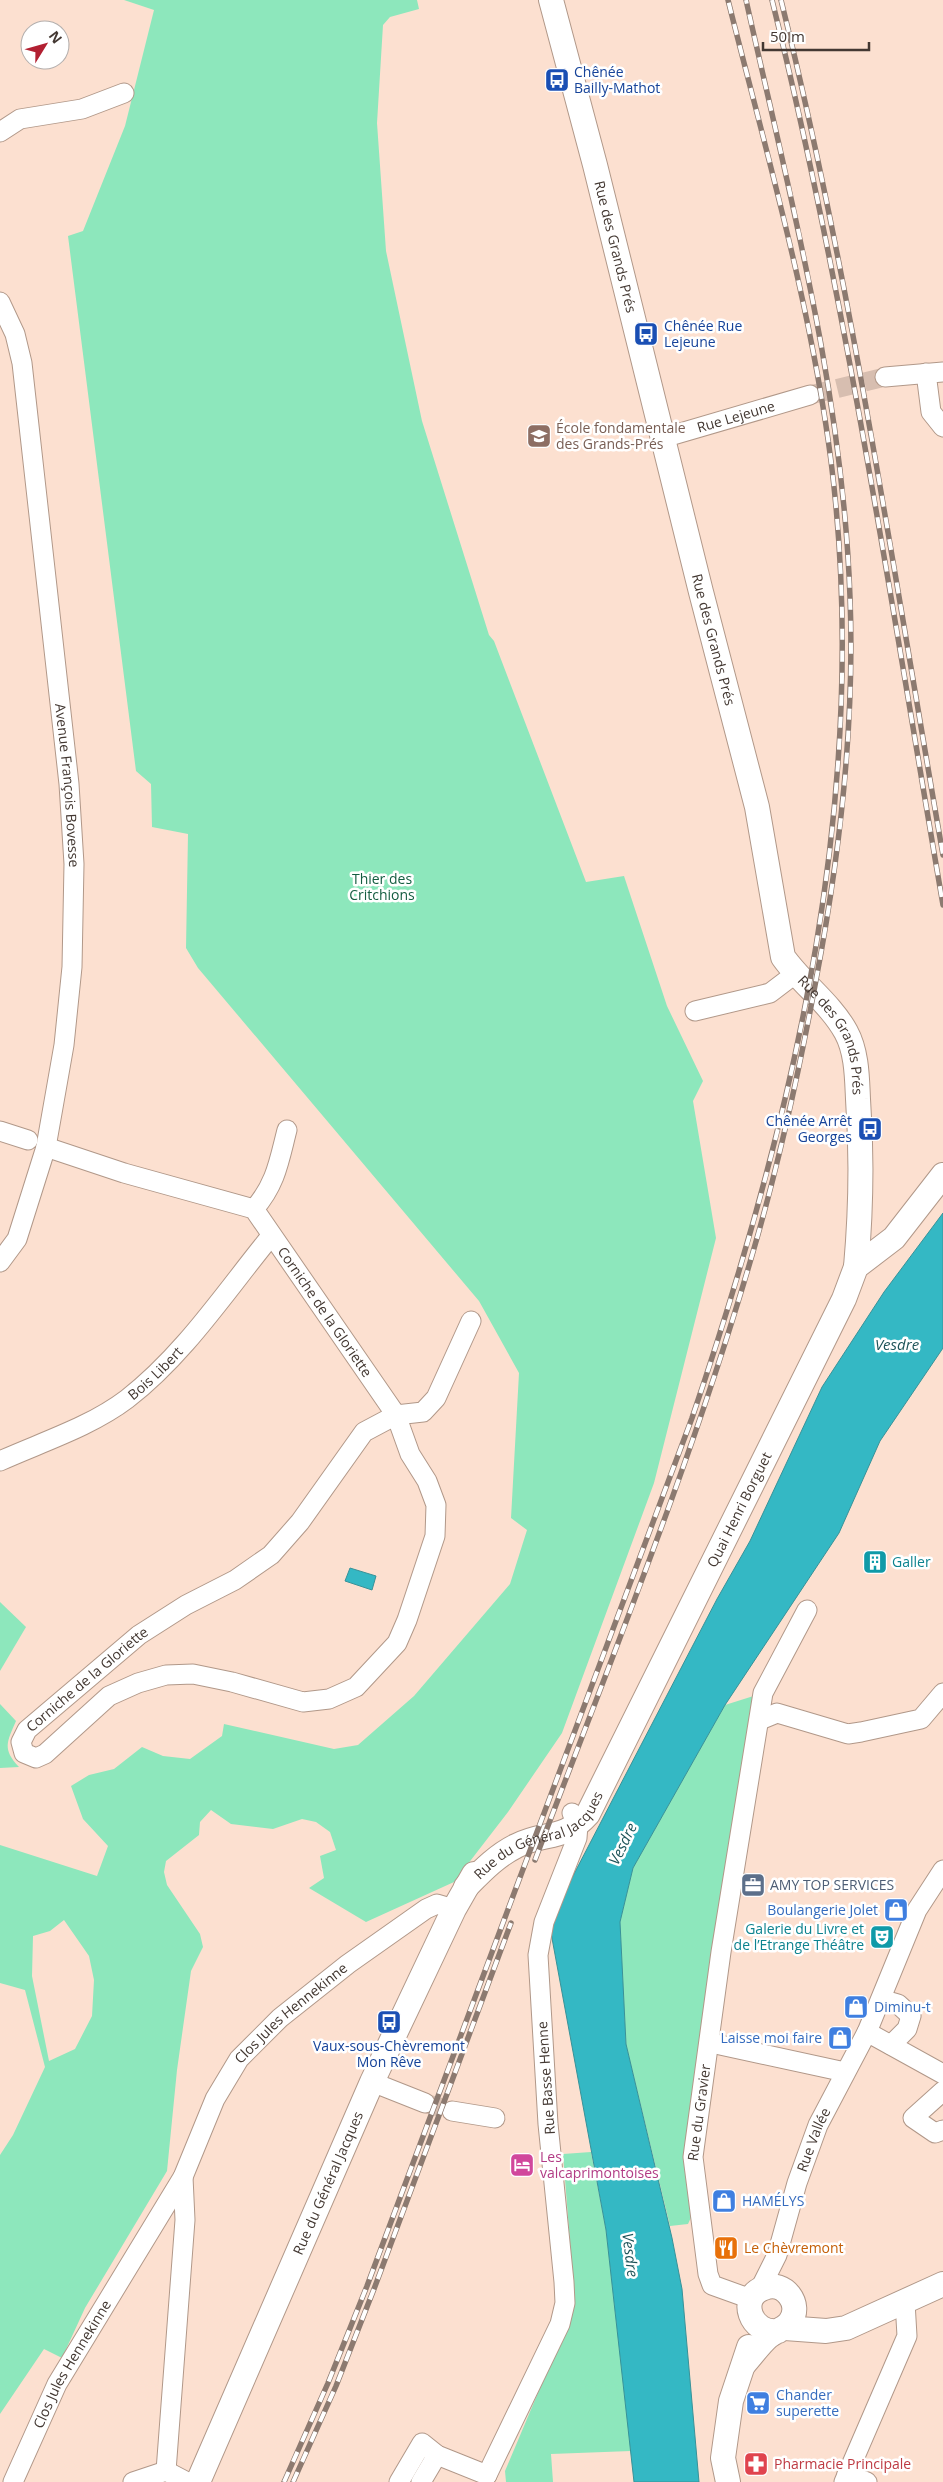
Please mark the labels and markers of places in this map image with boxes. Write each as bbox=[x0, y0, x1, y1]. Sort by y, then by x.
place label: Chênée Bailly-Mathot bbox=[574, 62, 660, 97]
bus stop icon: Chênée Bailly-Mathot bbox=[544, 67, 570, 93]
place label: Chênée Rue Lejeune bbox=[664, 316, 742, 351]
bus stop icon: Chênée Rue Lejeune bbox=[633, 321, 659, 347]
place label: École fondamentale des Grands-Prés bbox=[556, 418, 686, 453]
school or university icon: École fondamentale des Grands-Prés bbox=[526, 423, 552, 449]
place label: Chênée Arrêt Georges bbox=[766, 1111, 852, 1146]
bus stop icon: Chênée Arrêt Georges bbox=[857, 1116, 883, 1142]
building icon: Galler bbox=[862, 1549, 888, 1575]
place label: Galler bbox=[892, 1552, 931, 1571]
office icon: AMY TOP SERVICES bbox=[740, 1872, 766, 1898]
place label: AMY TOP SERVICES bbox=[770, 1875, 894, 1894]
shop icon: Boulangerie Jolet bbox=[883, 1897, 909, 1923]
place label: Boulangerie Jolet bbox=[767, 1900, 878, 1919]
place label: Galerie du Livre et de l’Etrange Théâtre bbox=[734, 1919, 864, 1954]
theatre icon: Galerie du Livre et de l’Etrange Théâtre bbox=[869, 1924, 895, 1950]
shop icon: Diminu-t bbox=[843, 1994, 869, 2020]
place label: Diminu-t bbox=[874, 1997, 931, 2016]
bus stop icon: Vaux-sous-Chèvremont Mon Rêve bbox=[376, 2009, 402, 2035]
shop icon: Laisse moi faire bbox=[827, 2025, 853, 2051]
place label: Laisse moi faire bbox=[720, 2028, 822, 2047]
place label: Vaux-sous-Chèvremont Mon Rêve bbox=[313, 2036, 465, 2071]
place label: Les valcaprimontoises bbox=[540, 2147, 659, 2182]
hotel icon: Les valcaprimontoises bbox=[509, 2152, 535, 2178]
shop icon: HAMÉLYS bbox=[711, 2188, 737, 2214]
place label: HAMÉLYS bbox=[742, 2191, 804, 2210]
restaurant icon: Le Chèvremont bbox=[713, 2235, 739, 2261]
place label: Le Chèvremont bbox=[744, 2238, 844, 2257]
place label: Chander superette bbox=[776, 2385, 839, 2420]
supermarket icon: Chander superette bbox=[745, 2390, 771, 2416]
pharmacy icon: Pharmacie Principale bbox=[743, 2451, 769, 2477]
place label: Pharmacie Principale bbox=[774, 2454, 911, 2473]

